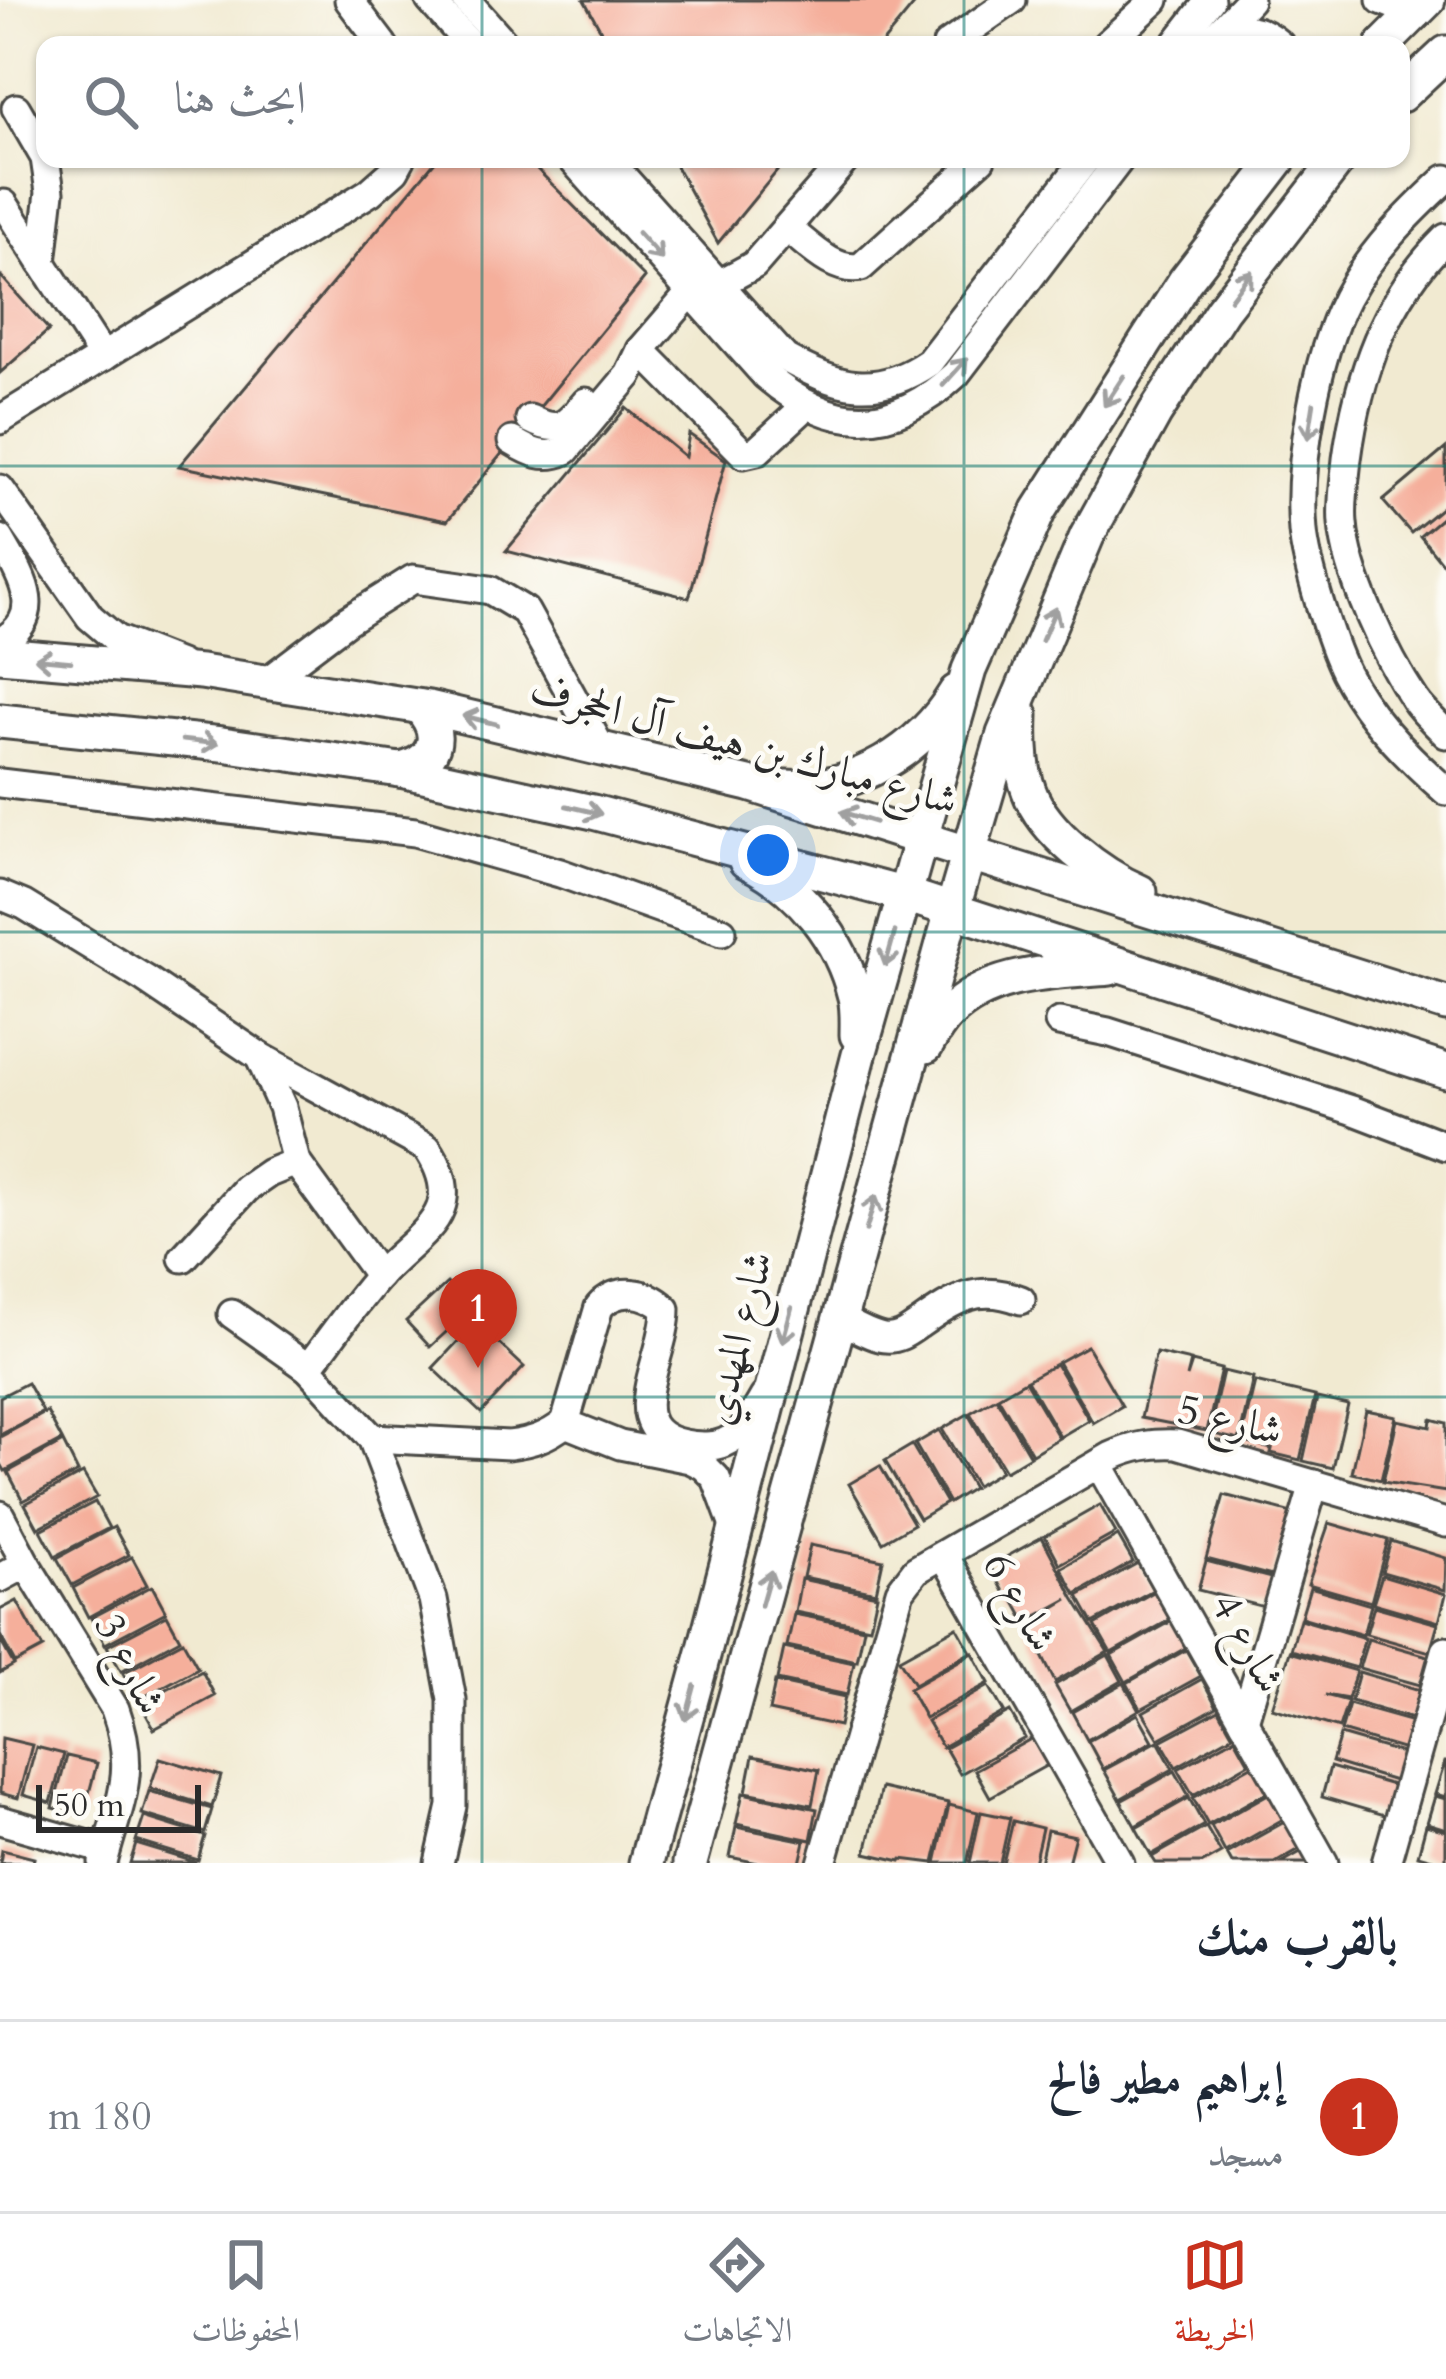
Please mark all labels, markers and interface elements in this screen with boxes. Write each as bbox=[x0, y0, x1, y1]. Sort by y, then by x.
search box bbox=[36, 36, 1410, 168]
text: ابحث هنا bbox=[174, 68, 306, 129]
icon: search bbox=[78, 69, 144, 135]
one-way arrow bbox=[636, 231, 663, 261]
one-way arrow bbox=[1227, 270, 1254, 302]
one-way arrow bbox=[941, 357, 969, 387]
one-way arrow bbox=[1101, 373, 1126, 407]
one-way arrow bbox=[1299, 401, 1322, 440]
one-way arrow bbox=[1040, 606, 1062, 642]
one-way arrow bbox=[34, 648, 73, 671]
street label: شارع مبارك بن هيف آل الحجرف bbox=[523, 661, 964, 835]
one-way arrow bbox=[462, 708, 500, 730]
one-way arrow bbox=[180, 731, 219, 754]
one-way arrow bbox=[564, 800, 602, 822]
one-way arrow bbox=[840, 805, 878, 827]
your location bbox=[738, 825, 798, 885]
one-way arrow bbox=[878, 929, 900, 967]
one-way arrow bbox=[861, 1194, 883, 1232]
street label: شارع المهدي bbox=[689, 1245, 793, 1432]
pin: 1 bbox=[439, 1269, 517, 1368]
one-way arrow bbox=[775, 1306, 797, 1344]
street label: شارع 5 bbox=[1171, 1380, 1288, 1466]
street label: شارع 6 bbox=[964, 1542, 1071, 1665]
one-way arrow bbox=[757, 1570, 779, 1608]
street label: شارع 4 bbox=[1192, 1583, 1299, 1706]
street label: شارع 3 bbox=[75, 1604, 179, 1727]
one-way arrow bbox=[678, 1683, 700, 1721]
scale bar bbox=[36, 1779, 201, 1832]
text: 50 m bbox=[54, 1783, 125, 1828]
text: بالقرب منك bbox=[1196, 1903, 1398, 1973]
text: إبراهيم مطير فالح bbox=[1047, 2048, 1284, 2109]
text: 180 m bbox=[48, 2090, 151, 2143]
text: 1 bbox=[1349, 2090, 1369, 2143]
text: مسجد bbox=[1207, 2127, 1284, 2180]
tab: المحفوظات bbox=[191, 2232, 300, 2362]
tab: الاتجاهات bbox=[682, 2232, 792, 2362]
tab: الخريطة bbox=[1175, 2232, 1255, 2362]

